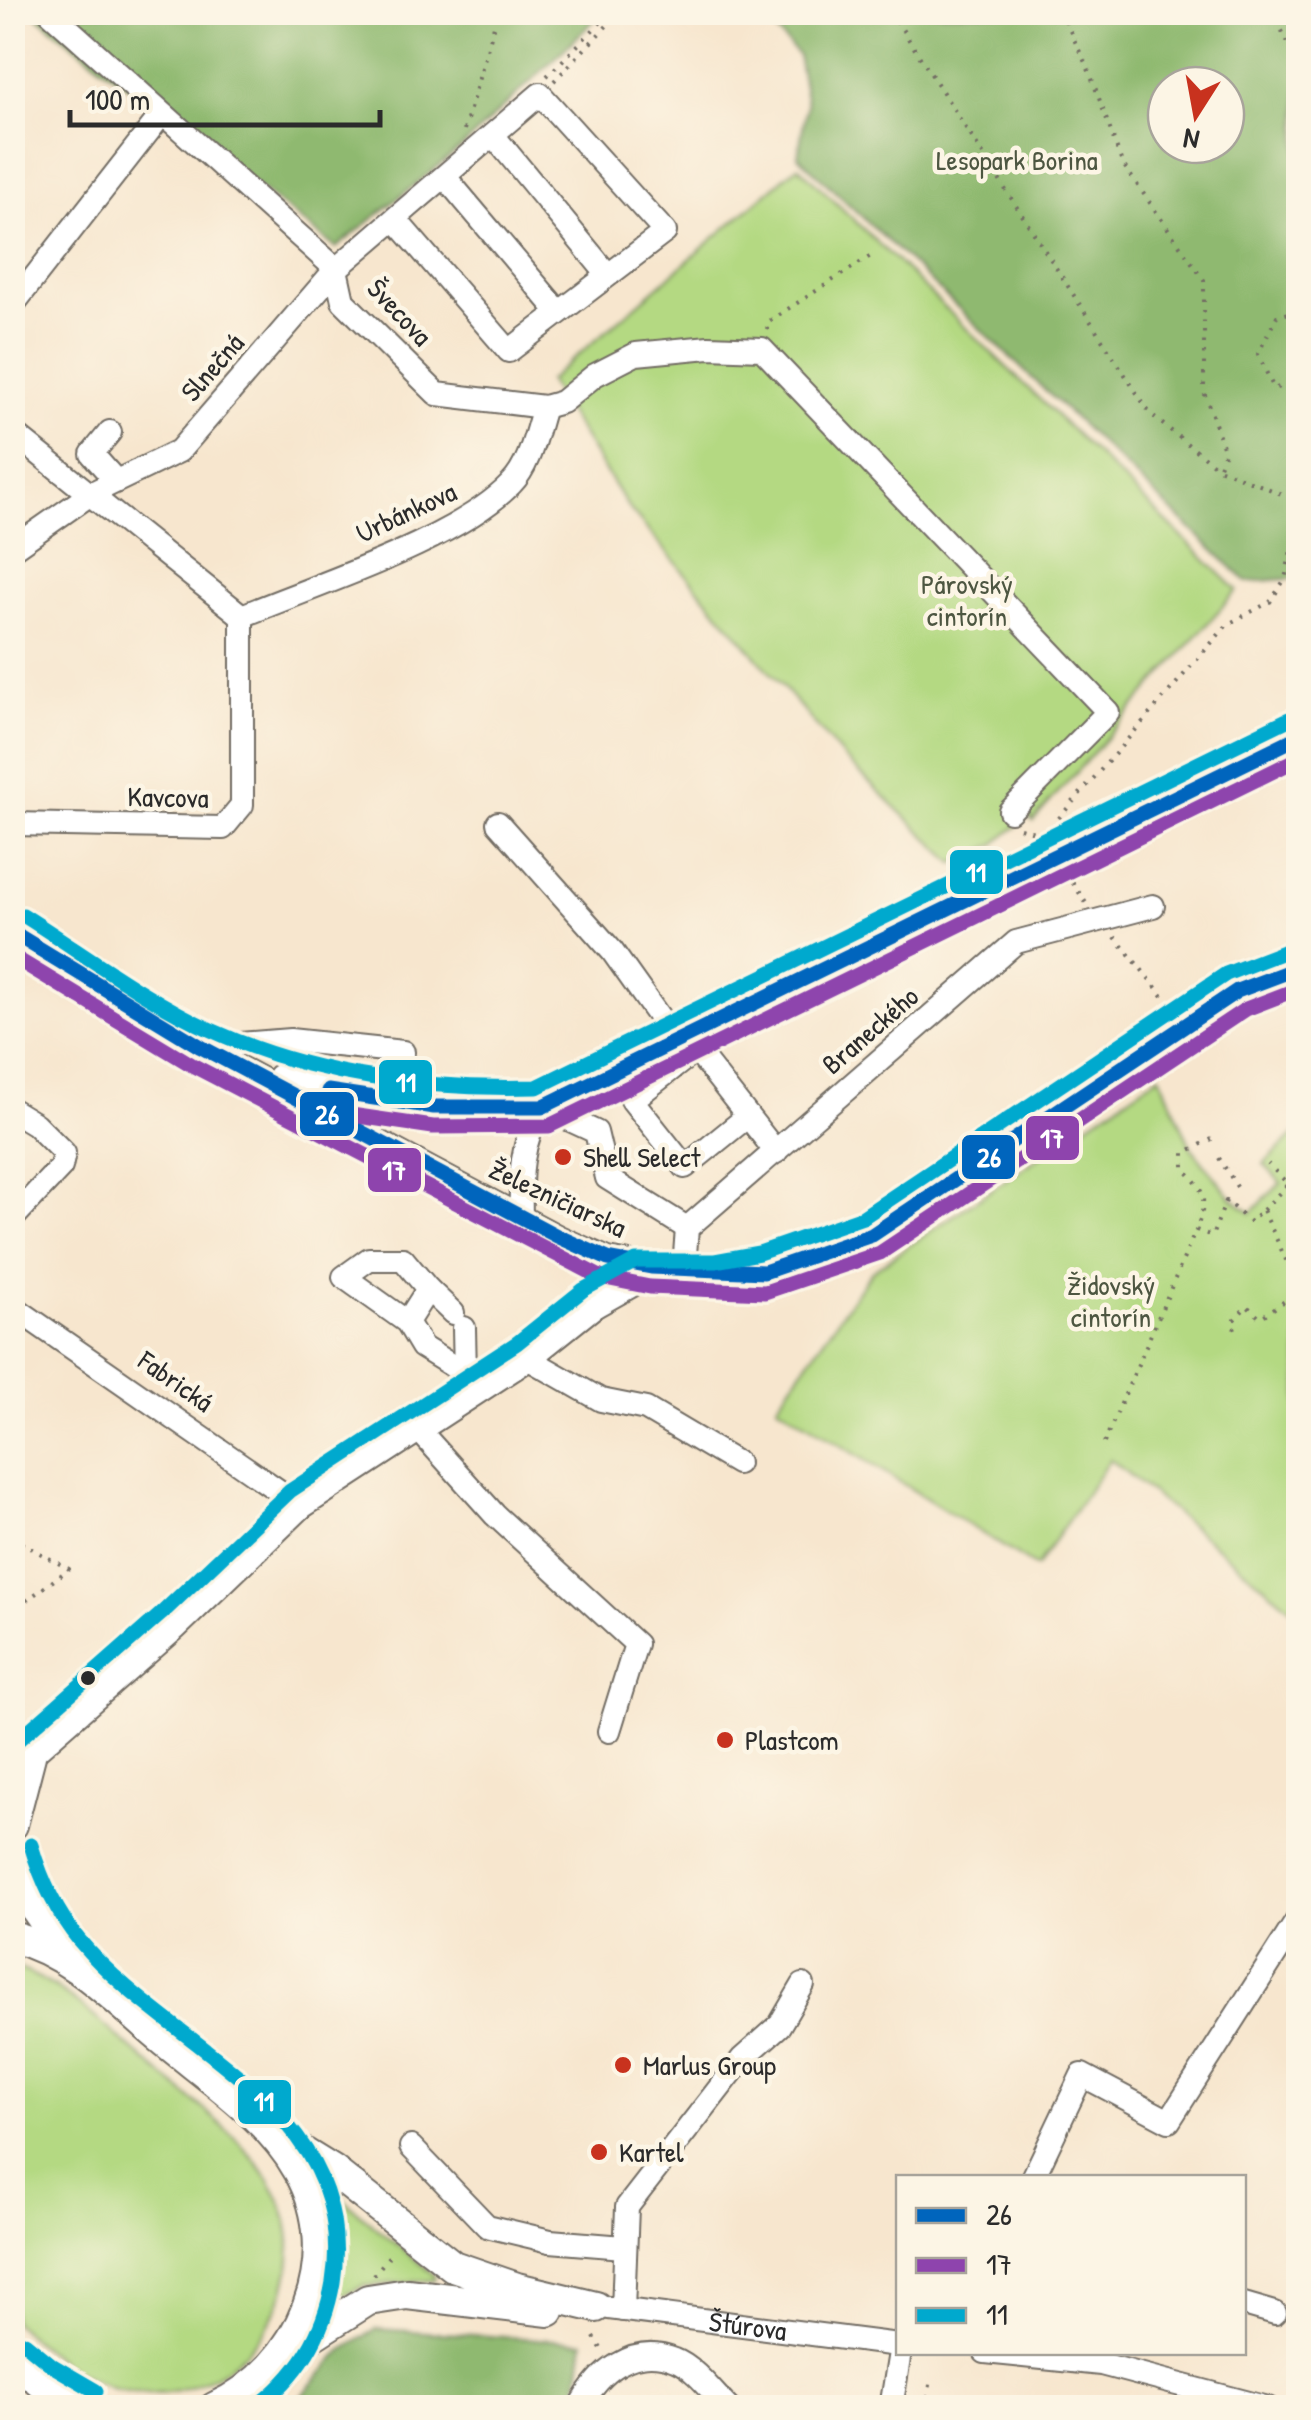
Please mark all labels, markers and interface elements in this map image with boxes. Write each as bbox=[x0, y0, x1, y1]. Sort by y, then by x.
scale bar bbox=[70, 65, 380, 127]
north arrow bbox=[1146, 65, 1246, 165]
text: 100 m bbox=[85, 79, 150, 119]
text: N bbox=[1180, 119, 1202, 160]
park label: Lesopark Borina bbox=[936, 141, 1098, 179]
street label: Švecova bbox=[359, 270, 441, 354]
street label: Slnečná bbox=[172, 325, 252, 409]
street label: Urbánkova bbox=[350, 472, 462, 552]
park label: Párovský cintorín bbox=[921, 565, 1013, 635]
street label: Kavcova bbox=[127, 777, 209, 817]
line badge: 11 bbox=[948, 848, 1005, 896]
text: 11 bbox=[966, 853, 986, 891]
street label: Braneckého bbox=[814, 977, 926, 1083]
line badge: 11 bbox=[377, 1058, 434, 1106]
text: 11 bbox=[396, 1063, 416, 1101]
line badge: 26 bbox=[298, 1090, 356, 1138]
text: 26 bbox=[315, 1095, 339, 1133]
line badge: 17 bbox=[1024, 1114, 1081, 1162]
text: 17 bbox=[1040, 1119, 1064, 1157]
line badge: 26 bbox=[960, 1133, 1017, 1181]
place label: Shell Select bbox=[583, 1138, 701, 1176]
text: 26 bbox=[977, 1138, 1001, 1176]
line badge: 17 bbox=[366, 1146, 423, 1194]
marker: Shell Select bbox=[552, 1146, 574, 1168]
street label: Železničiarska bbox=[483, 1150, 633, 1246]
text: 17 bbox=[382, 1151, 406, 1189]
park label: Židovský cintorín bbox=[1067, 1266, 1155, 1336]
street label: Fabrická bbox=[130, 1341, 221, 1421]
unlabelled marker bbox=[78, 1668, 98, 1688]
place label: Plastcom bbox=[745, 1721, 839, 1759]
marker: Plastcom bbox=[714, 1729, 736, 1751]
place label: Marlus Group bbox=[643, 2046, 776, 2084]
marker: Marlus Group bbox=[612, 2054, 634, 2076]
line badge: 11 bbox=[236, 2078, 293, 2126]
text: 11 bbox=[254, 2082, 274, 2120]
place label: Kartel bbox=[619, 2133, 684, 2171]
marker: Kartel bbox=[588, 2141, 610, 2163]
legend bbox=[896, 2175, 1246, 2355]
text: 26 bbox=[986, 2194, 1012, 2234]
text: 17 bbox=[986, 2244, 1012, 2284]
text: 11 bbox=[986, 2294, 1008, 2334]
street label: Štúrova bbox=[707, 2302, 789, 2350]

